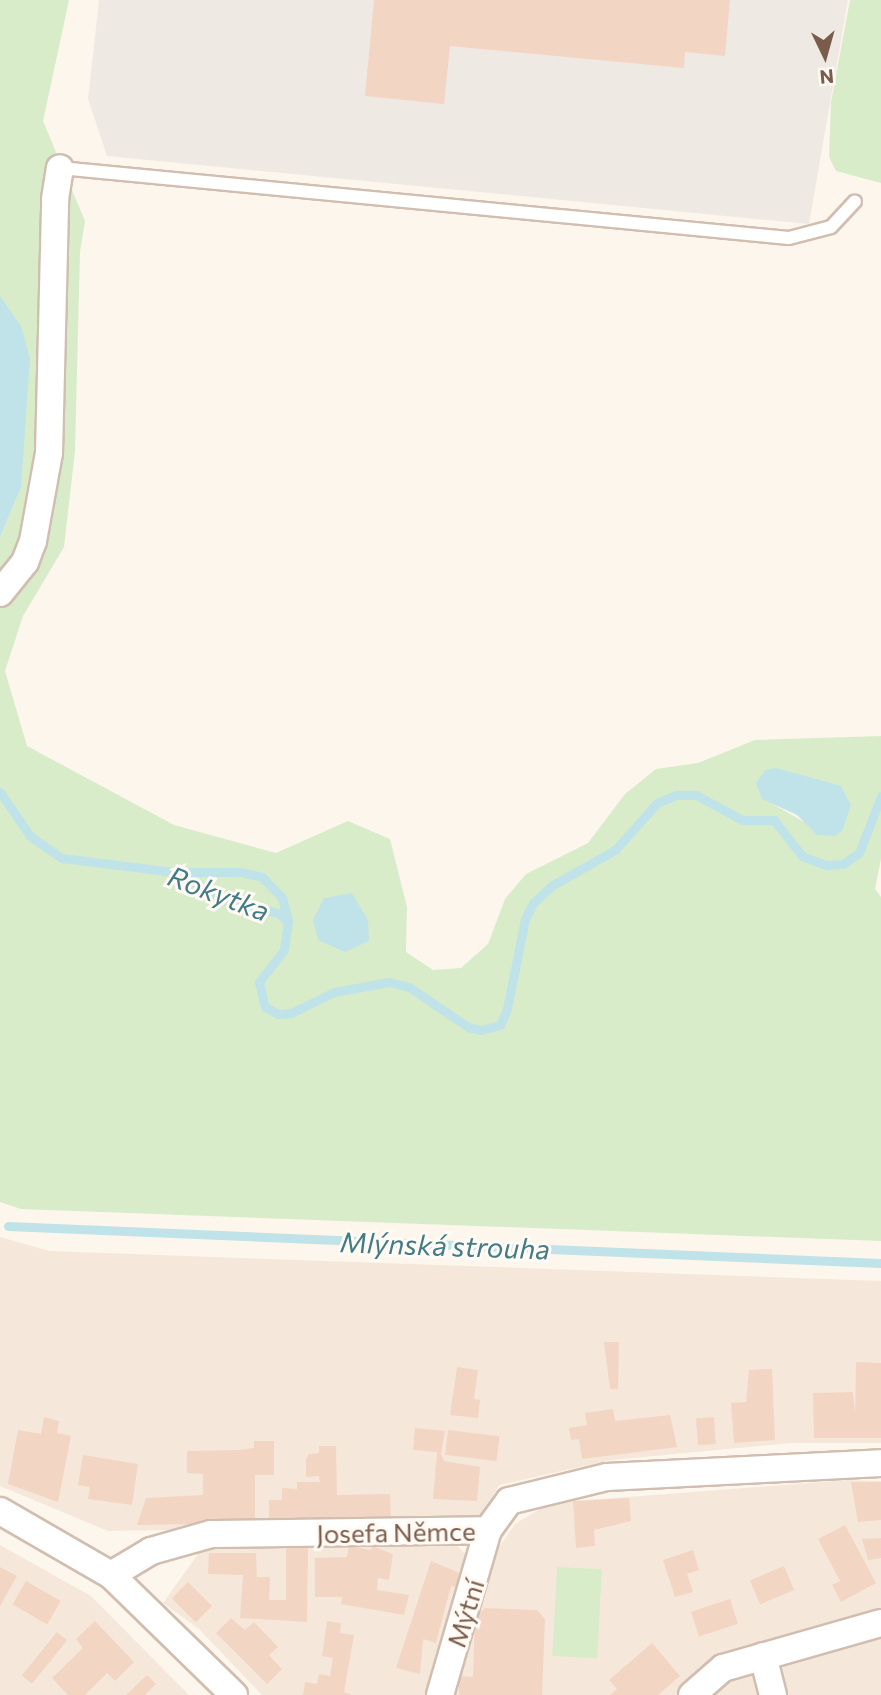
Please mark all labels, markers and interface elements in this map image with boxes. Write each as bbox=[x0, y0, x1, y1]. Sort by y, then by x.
north arrow bbox=[790, 21, 860, 91]
text: N bbox=[819, 65, 835, 89]
water label: Rokytka bbox=[164, 858, 274, 928]
water label: Mlýnská strouha bbox=[339, 1225, 551, 1265]
street label: Josefa Němce bbox=[316, 1515, 476, 1549]
street label: Mýtní bbox=[440, 1575, 490, 1651]

